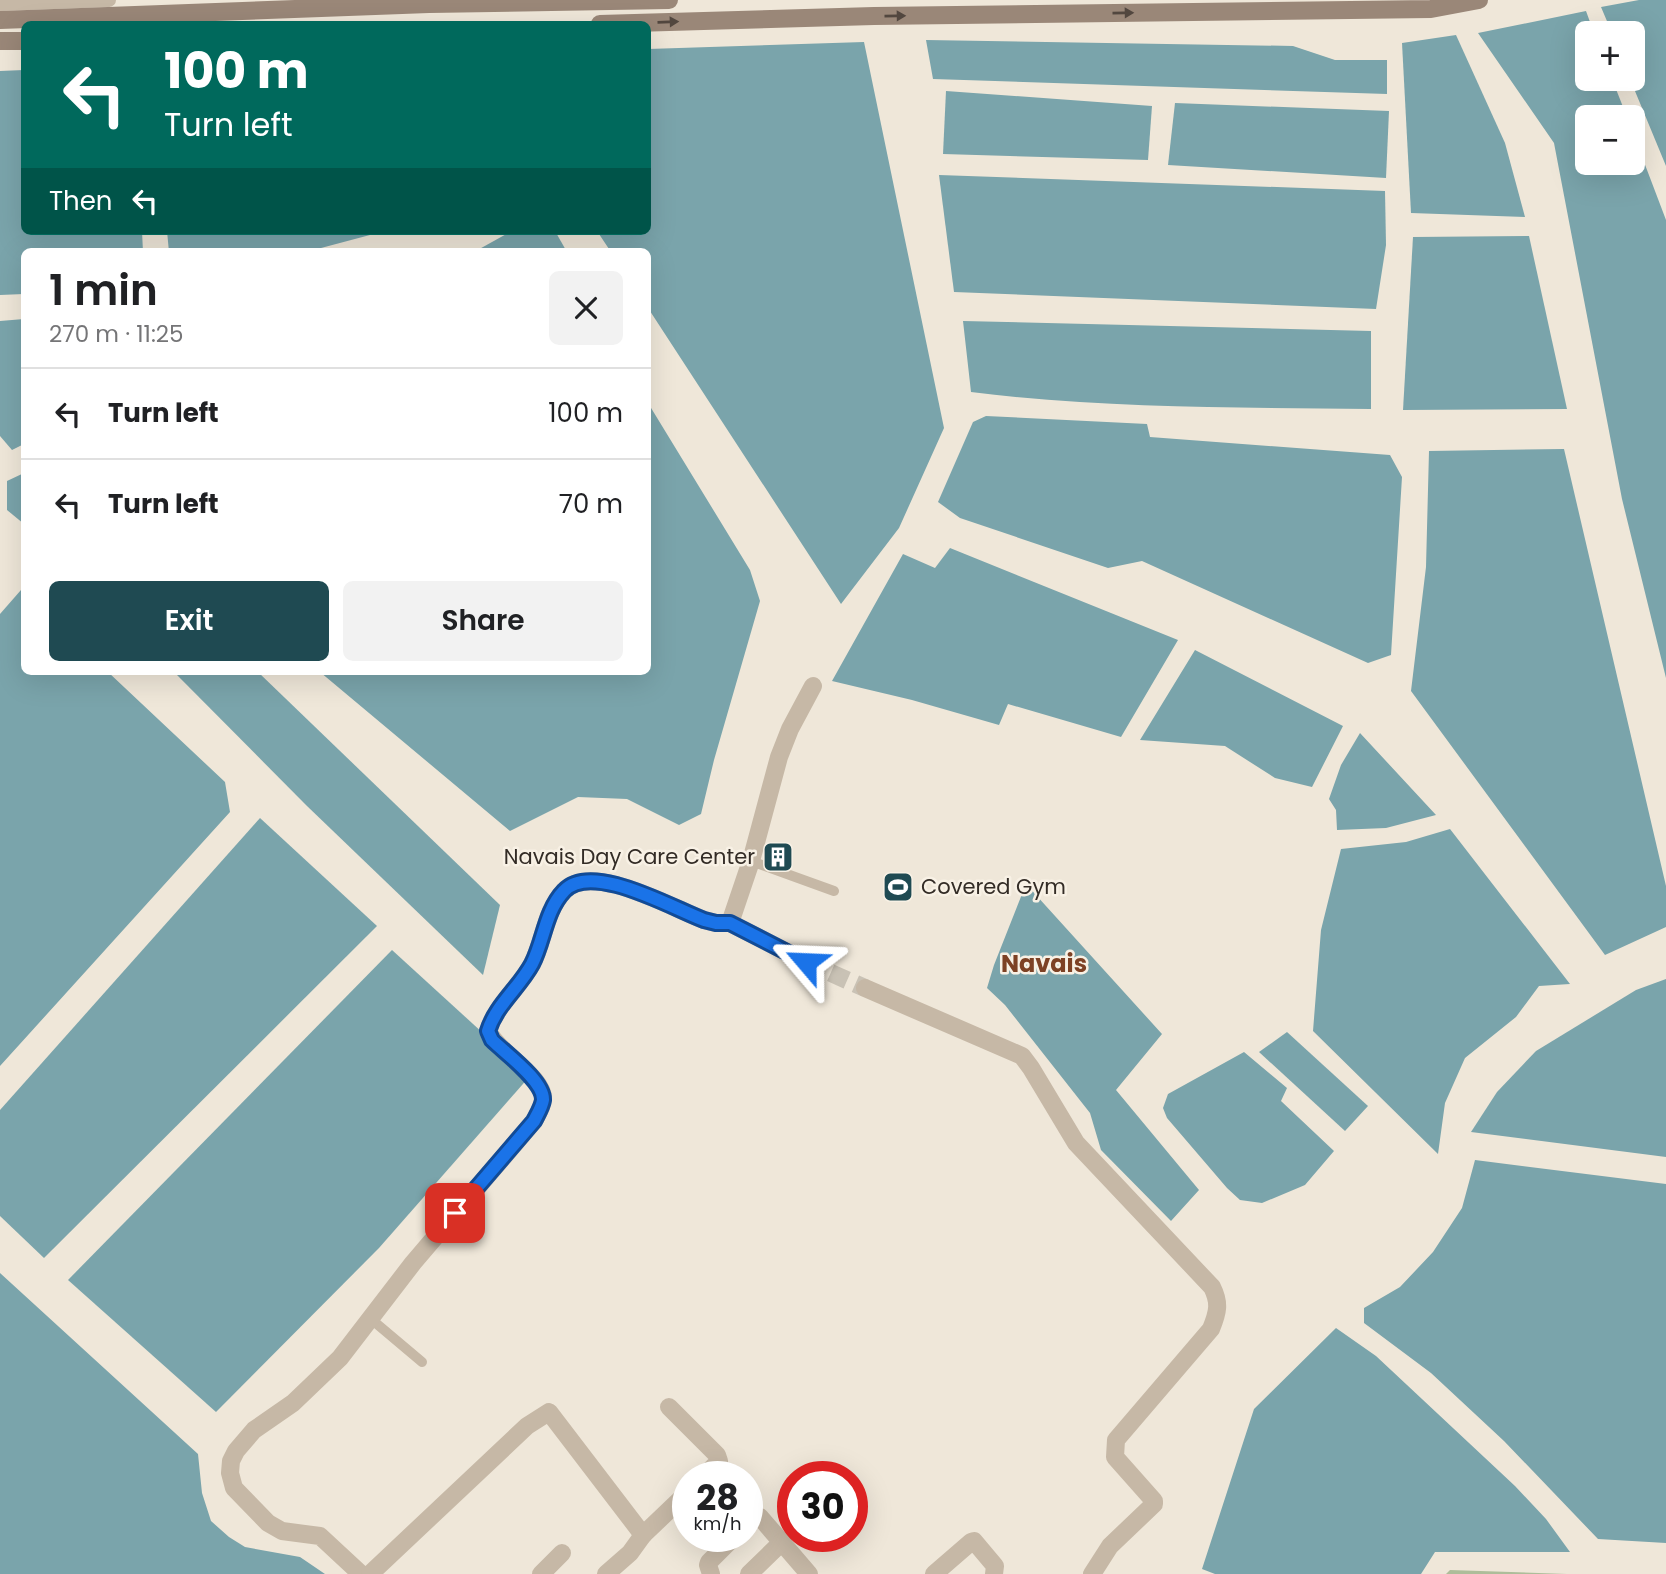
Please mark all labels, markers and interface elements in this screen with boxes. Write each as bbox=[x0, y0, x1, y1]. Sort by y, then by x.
one-way arrow bbox=[1112, 7, 1134, 19]
one-way arrow bbox=[885, 10, 907, 22]
one-way arrow bbox=[657, 17, 679, 28]
map controls bbox=[1575, 21, 1645, 175]
button: + bbox=[1575, 21, 1645, 91]
text: 100 m bbox=[164, 37, 309, 105]
icon: left bbox=[49, 49, 140, 140]
text: Turn left bbox=[164, 102, 293, 147]
button: − bbox=[1575, 105, 1645, 175]
icon: left bbox=[126, 182, 164, 220]
text: Then bbox=[49, 183, 112, 219]
text: 1 min bbox=[49, 261, 158, 320]
button: close bbox=[549, 271, 623, 345]
text: 270 m · 11:25 bbox=[49, 318, 184, 350]
icon: left bbox=[49, 395, 87, 433]
text: Turn left bbox=[108, 395, 219, 431]
text: 100 m bbox=[548, 395, 623, 431]
icon: left bbox=[49, 486, 87, 524]
text: Turn left bbox=[108, 486, 219, 522]
text: 70 m bbox=[559, 486, 623, 522]
button: Exit bbox=[49, 581, 329, 661]
button: Share bbox=[343, 581, 623, 661]
building icon: Navais Day Care Center bbox=[761, 840, 795, 874]
place label: Navais Day Care Center bbox=[504, 842, 755, 871]
sports icon: Covered Gym bbox=[881, 870, 915, 904]
place label: Covered Gym bbox=[921, 872, 1066, 901]
position arrow bbox=[769, 925, 843, 999]
district label: Navais bbox=[1001, 947, 1087, 980]
pin bbox=[425, 1183, 485, 1243]
icon: arrive bbox=[436, 1194, 474, 1232]
speed limit sign: 30 bbox=[777, 1461, 868, 1552]
text: 28 bbox=[696, 1473, 739, 1522]
text: km/h bbox=[694, 1511, 741, 1536]

